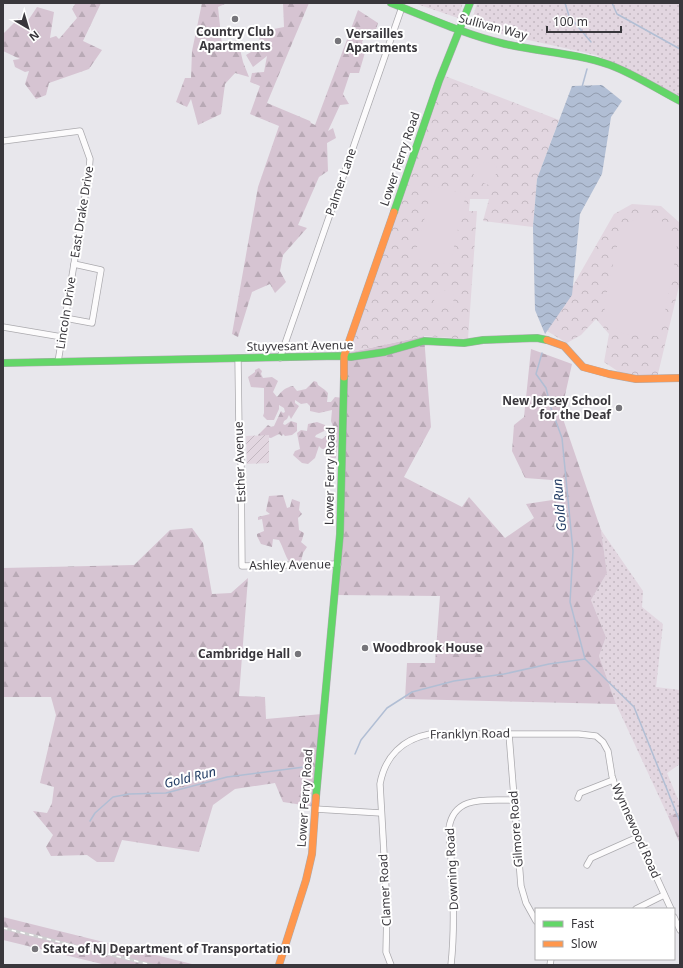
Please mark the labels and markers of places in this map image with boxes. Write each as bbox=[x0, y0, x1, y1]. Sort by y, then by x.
marker: Country Club Apartments bbox=[230, 14, 240, 24]
place label: Country Club Apartments bbox=[196, 23, 274, 54]
place label: Versailles Apartments bbox=[346, 25, 418, 56]
marker: Versailles Apartments bbox=[333, 36, 343, 46]
place label: New Jersey School for the Deaf bbox=[502, 392, 612, 423]
marker: New Jersey School for the Deaf bbox=[614, 403, 624, 413]
place label: Woodbrook House bbox=[373, 639, 483, 656]
marker: Woodbrook House bbox=[360, 643, 370, 653]
place label: Cambridge Hall bbox=[198, 645, 290, 662]
marker: Cambridge Hall bbox=[293, 649, 303, 659]
place label: State of NJ Department of Transportation bbox=[43, 940, 291, 957]
marker: State of NJ Department of Transportation bbox=[30, 944, 40, 954]

